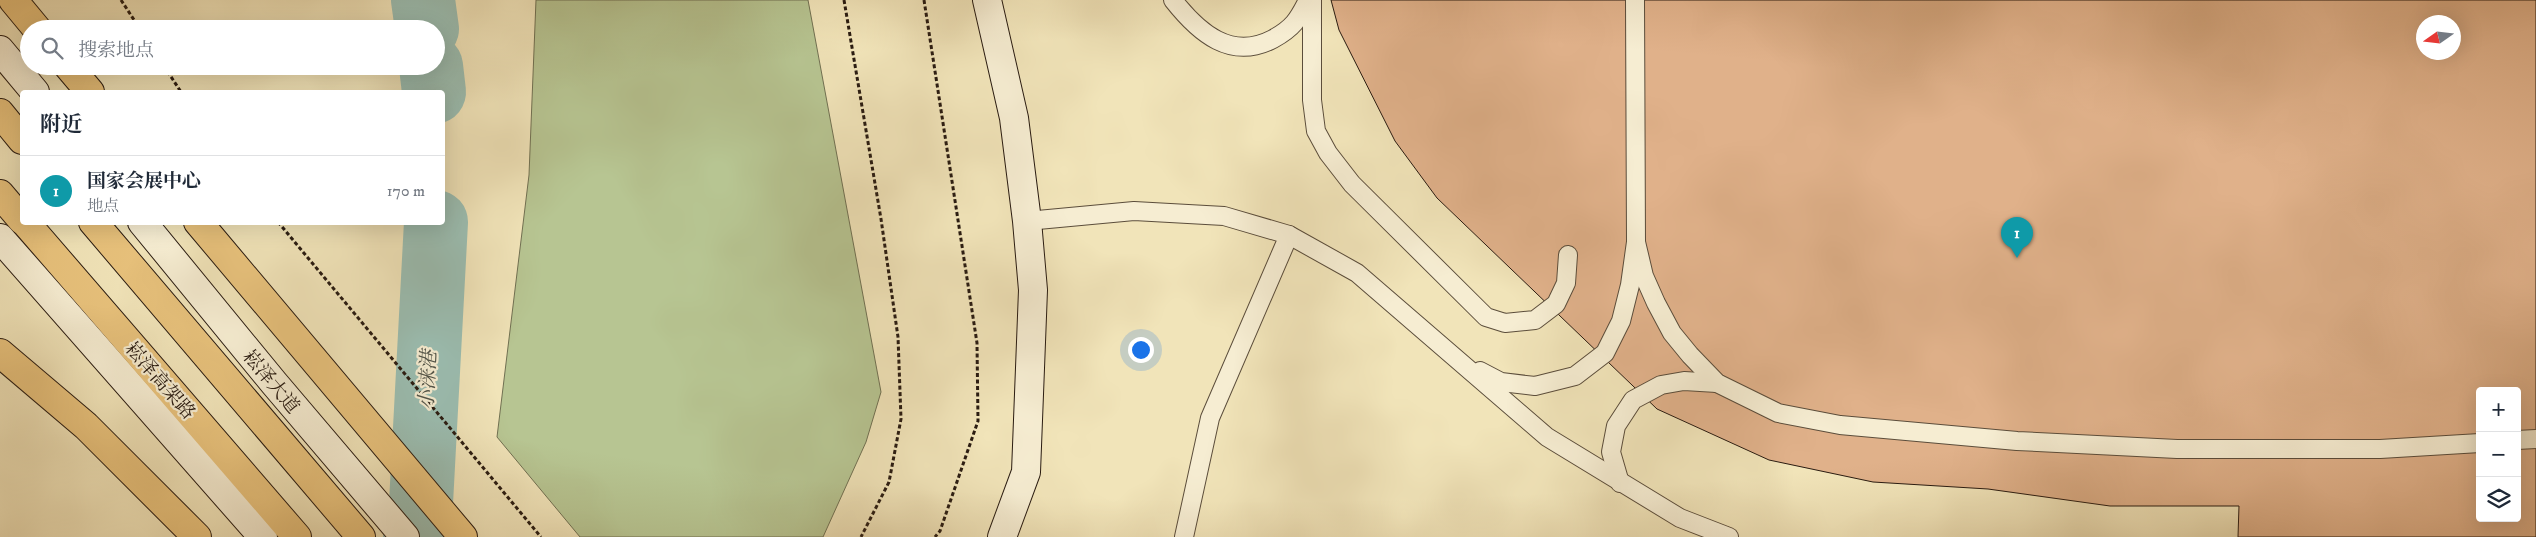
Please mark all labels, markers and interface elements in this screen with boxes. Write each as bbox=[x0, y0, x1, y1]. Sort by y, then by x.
north arrow bbox=[2416, 15, 2461, 60]
search box bbox=[20, 20, 445, 75]
icon: search bbox=[38, 34, 66, 62]
text: 搜索地点 bbox=[78, 39, 154, 62]
text: 附近 bbox=[40, 112, 82, 138]
text: 国家会展中心 bbox=[87, 170, 201, 193]
text: 1 bbox=[53, 181, 59, 201]
text: 170 m bbox=[387, 181, 425, 201]
text: 地点 bbox=[87, 196, 119, 216]
pin: 1 bbox=[2001, 217, 2033, 258]
your location bbox=[1128, 337, 1154, 363]
street label: 崧泽高架路 bbox=[120, 338, 200, 424]
street label: 崧泽大道 bbox=[238, 345, 304, 418]
water label: 小涞港 bbox=[414, 346, 443, 411]
map controls bbox=[2476, 387, 2521, 522]
button: + bbox=[2476, 387, 2521, 432]
button: − bbox=[2476, 432, 2521, 477]
button: layers bbox=[2476, 477, 2521, 522]

